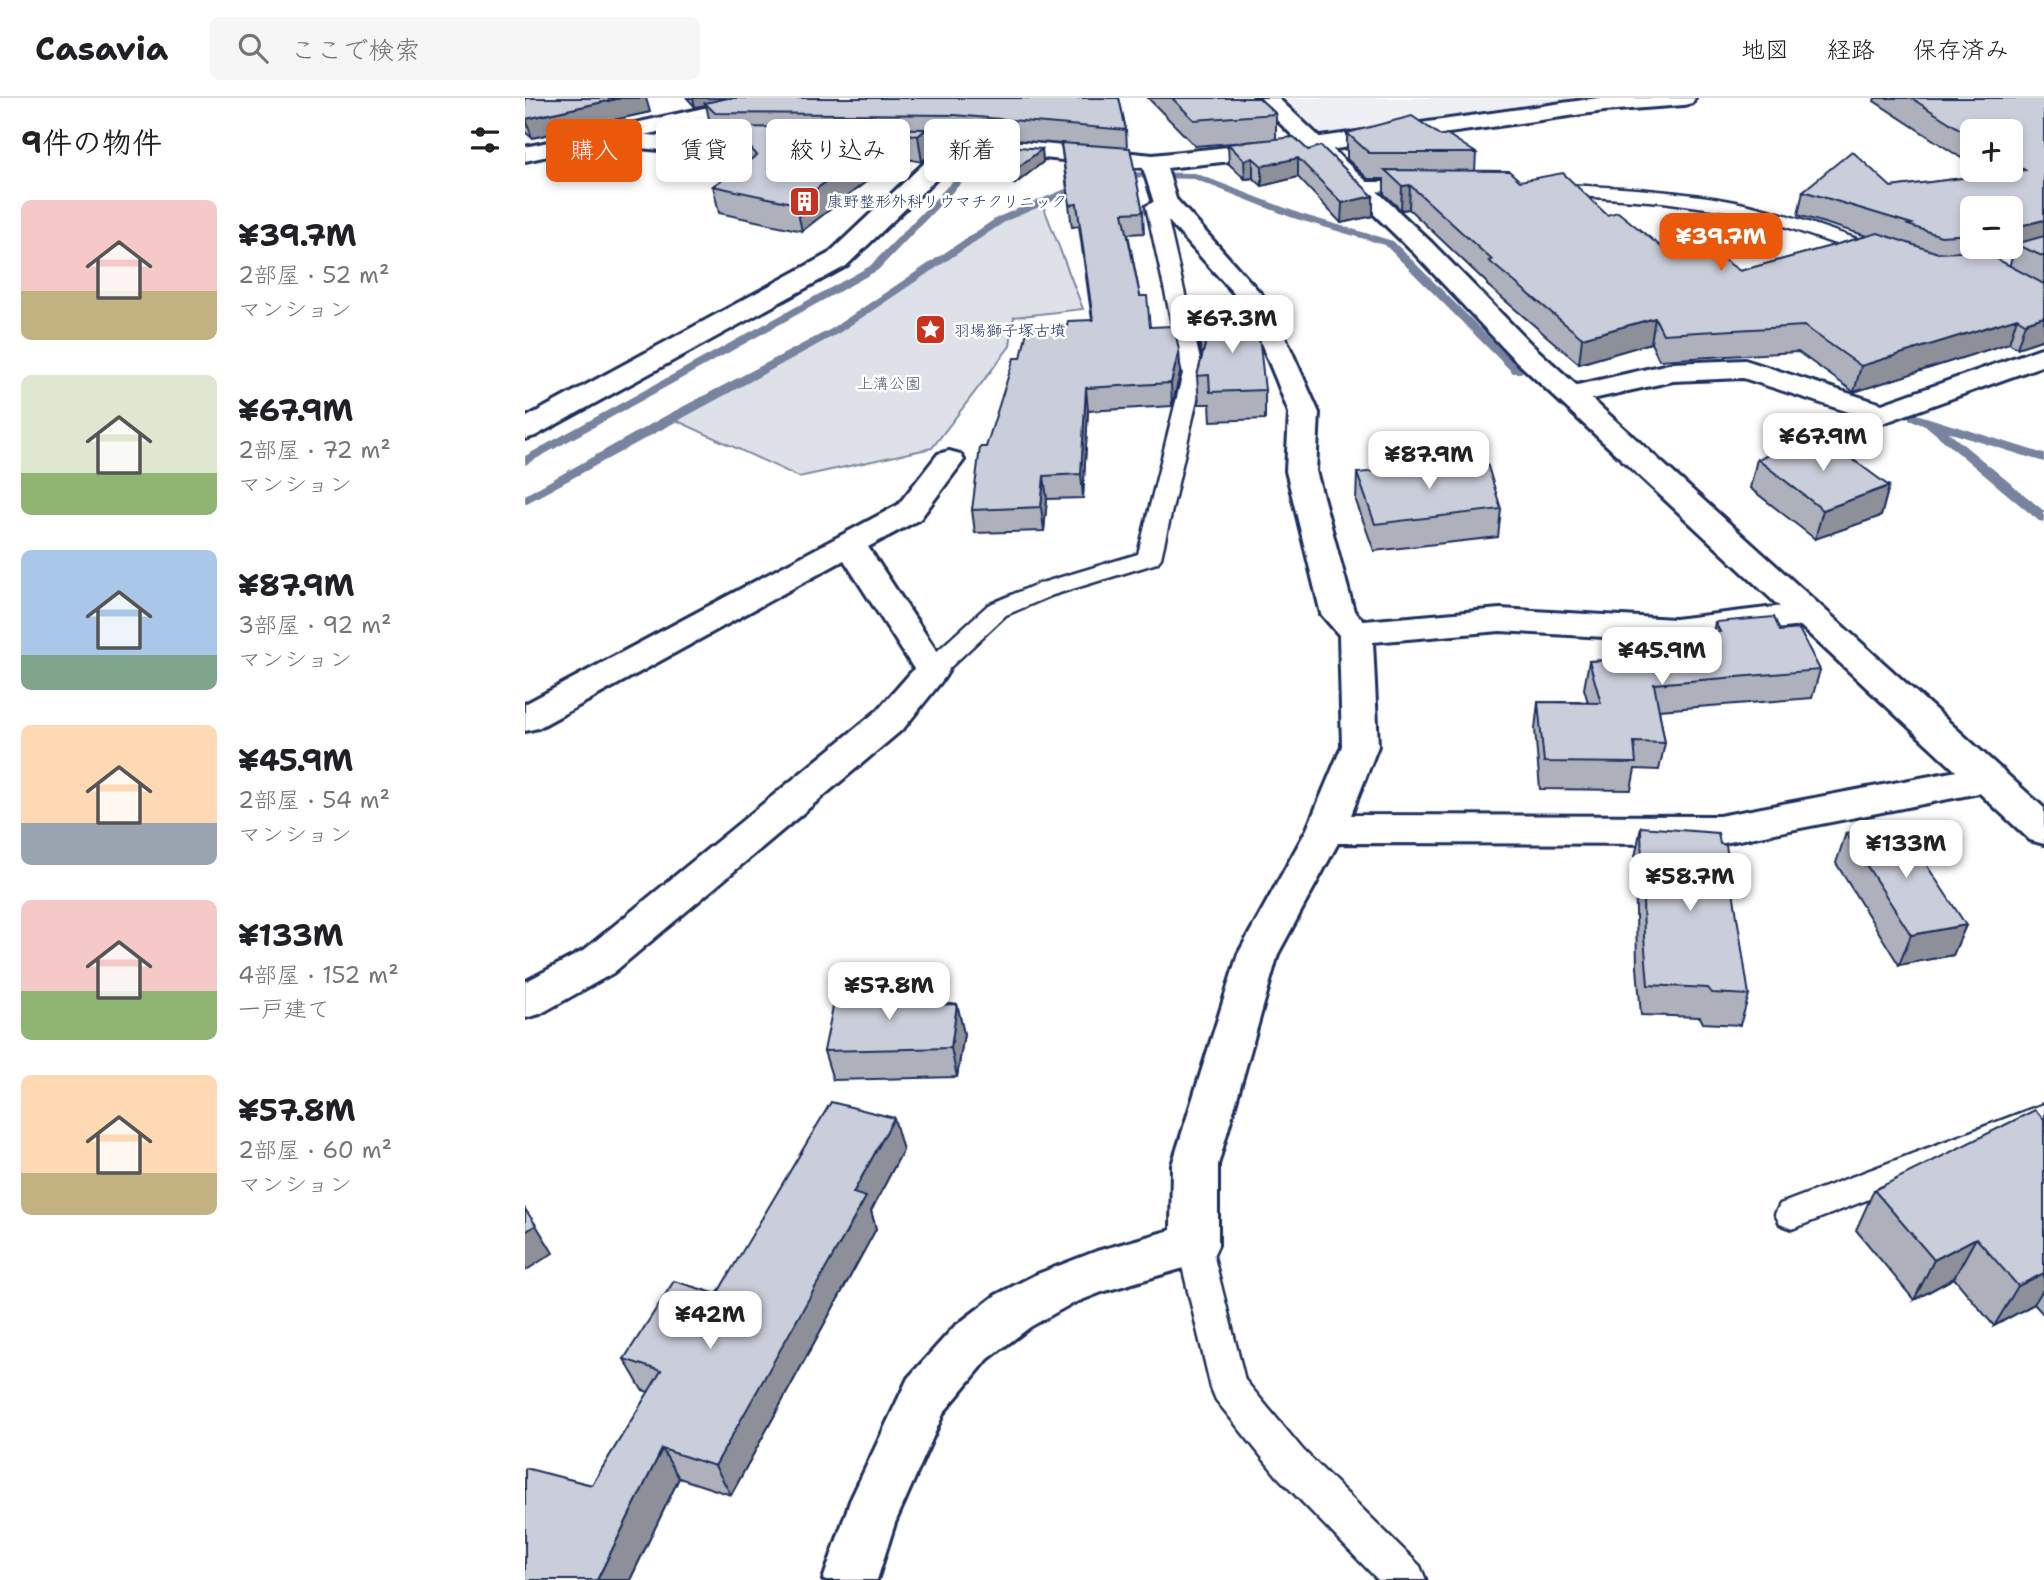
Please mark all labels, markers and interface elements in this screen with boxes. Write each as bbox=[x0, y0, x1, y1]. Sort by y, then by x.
search box bbox=[210, 17, 700, 80]
text: Casavia bbox=[35, 26, 168, 71]
icon: search bbox=[234, 29, 272, 67]
text: ここで検索 bbox=[290, 32, 420, 67]
text: 地図 bbox=[1741, 34, 1789, 66]
text: 経路 bbox=[1827, 34, 1875, 66]
text: 保存済み bbox=[1913, 34, 2009, 66]
chip: 購入 bbox=[546, 119, 642, 182]
chip: 賃貸 bbox=[656, 119, 752, 182]
chip: 絞り込み bbox=[766, 119, 910, 182]
chip: 新着 bbox=[924, 119, 1020, 182]
map controls bbox=[1960, 119, 2023, 259]
button: + bbox=[1960, 119, 2023, 182]
icon: filters bbox=[466, 121, 504, 159]
text: 9件の物件 bbox=[21, 122, 162, 163]
building icon: 康野整形外科リウマチクリニック bbox=[787, 184, 821, 218]
place label: 康野整形外科リウマチクリニック bbox=[827, 191, 1067, 212]
button: − bbox=[1960, 196, 2023, 259]
pin: ¥39.7M bbox=[1664, 214, 1778, 273]
text: ¥39.7M bbox=[238, 215, 357, 256]
text: ¥39.7M bbox=[1676, 221, 1766, 251]
icon: home bbox=[77, 228, 161, 312]
text: 2部屋 · 52 m² bbox=[238, 260, 390, 290]
text: マンション bbox=[238, 294, 352, 324]
pin: ¥67.3M bbox=[1175, 296, 1289, 355]
text: ¥67.3M bbox=[1187, 303, 1277, 333]
place icon: 羽場獅子塚古墳 bbox=[914, 313, 948, 347]
place label: 羽場獅子塚古墳 bbox=[954, 320, 1066, 341]
park label: 上溝公園 bbox=[857, 373, 921, 394]
text: ¥67.9M bbox=[238, 390, 353, 431]
icon: home bbox=[77, 403, 161, 487]
pin: ¥67.9M bbox=[1766, 414, 1880, 473]
text: ¥67.9M bbox=[1779, 421, 1867, 451]
pin: ¥87.9M bbox=[1372, 432, 1486, 491]
text: 2部屋 · 72 m² bbox=[238, 435, 391, 465]
text: ¥87.9M bbox=[1384, 439, 1474, 469]
text: マンション bbox=[238, 469, 352, 499]
text: ¥87.9M bbox=[238, 565, 355, 606]
icon: home bbox=[77, 578, 161, 662]
text: 3部屋 · 92 m² bbox=[238, 610, 392, 640]
pin: ¥45.9M bbox=[1605, 628, 1719, 687]
text: ¥45.9M bbox=[1618, 635, 1706, 665]
text: マンション bbox=[238, 644, 352, 674]
text: ¥45.9M bbox=[238, 740, 353, 781]
icon: home bbox=[77, 753, 161, 837]
text: 2部屋 · 54 m² bbox=[238, 785, 390, 815]
text: マンション bbox=[238, 819, 352, 849]
pin: ¥133M bbox=[1857, 820, 1955, 880]
text: ¥133M bbox=[1866, 828, 1946, 858]
pin: ¥58.7M bbox=[1633, 854, 1747, 913]
text: ¥58.7M bbox=[1645, 861, 1735, 891]
text: ¥133M bbox=[238, 915, 344, 956]
icon: home bbox=[77, 928, 161, 1012]
text: 4部屋 · 152 m² bbox=[238, 960, 399, 990]
pin: ¥57.8M bbox=[832, 962, 946, 1022]
text: ¥57.8M bbox=[844, 970, 934, 1000]
text: 一戸建て bbox=[238, 994, 330, 1024]
text: ¥57.8M bbox=[238, 1090, 356, 1131]
icon: home bbox=[77, 1103, 161, 1187]
text: 2部屋 · 60 m² bbox=[238, 1135, 392, 1165]
text: マンション bbox=[238, 1169, 352, 1199]
pin: ¥42M bbox=[669, 1292, 751, 1351]
text: ¥42M bbox=[675, 1299, 745, 1329]

